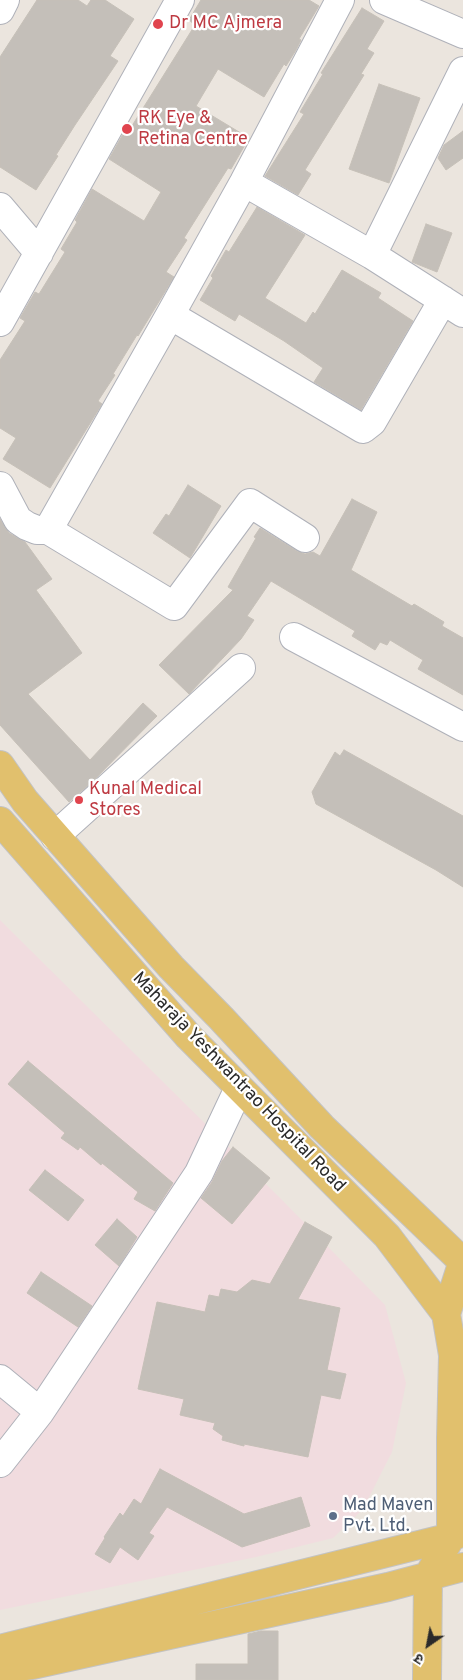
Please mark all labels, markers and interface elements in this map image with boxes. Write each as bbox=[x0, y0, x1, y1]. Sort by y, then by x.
place label: Dr MC Ajmera bbox=[169, 13, 282, 35]
marker: Dr MC Ajmera bbox=[151, 17, 165, 31]
place label: RK Eye & Retina Centre bbox=[138, 108, 248, 150]
marker: RK Eye & Retina Centre bbox=[120, 122, 134, 136]
place label: Kunal Medical Stores bbox=[89, 779, 202, 822]
marker: Kunal Medical Stores bbox=[73, 794, 85, 806]
street label: Maharaja Yeshwantrao Hospital Road bbox=[127, 969, 349, 1197]
place label: Mad Maven Pvt. Ltd. bbox=[343, 1495, 434, 1538]
marker: Mad Maven Pvt. Ltd. bbox=[327, 1510, 339, 1522]
north arrow bbox=[403, 1620, 453, 1670]
text: उ bbox=[411, 1649, 428, 1667]

